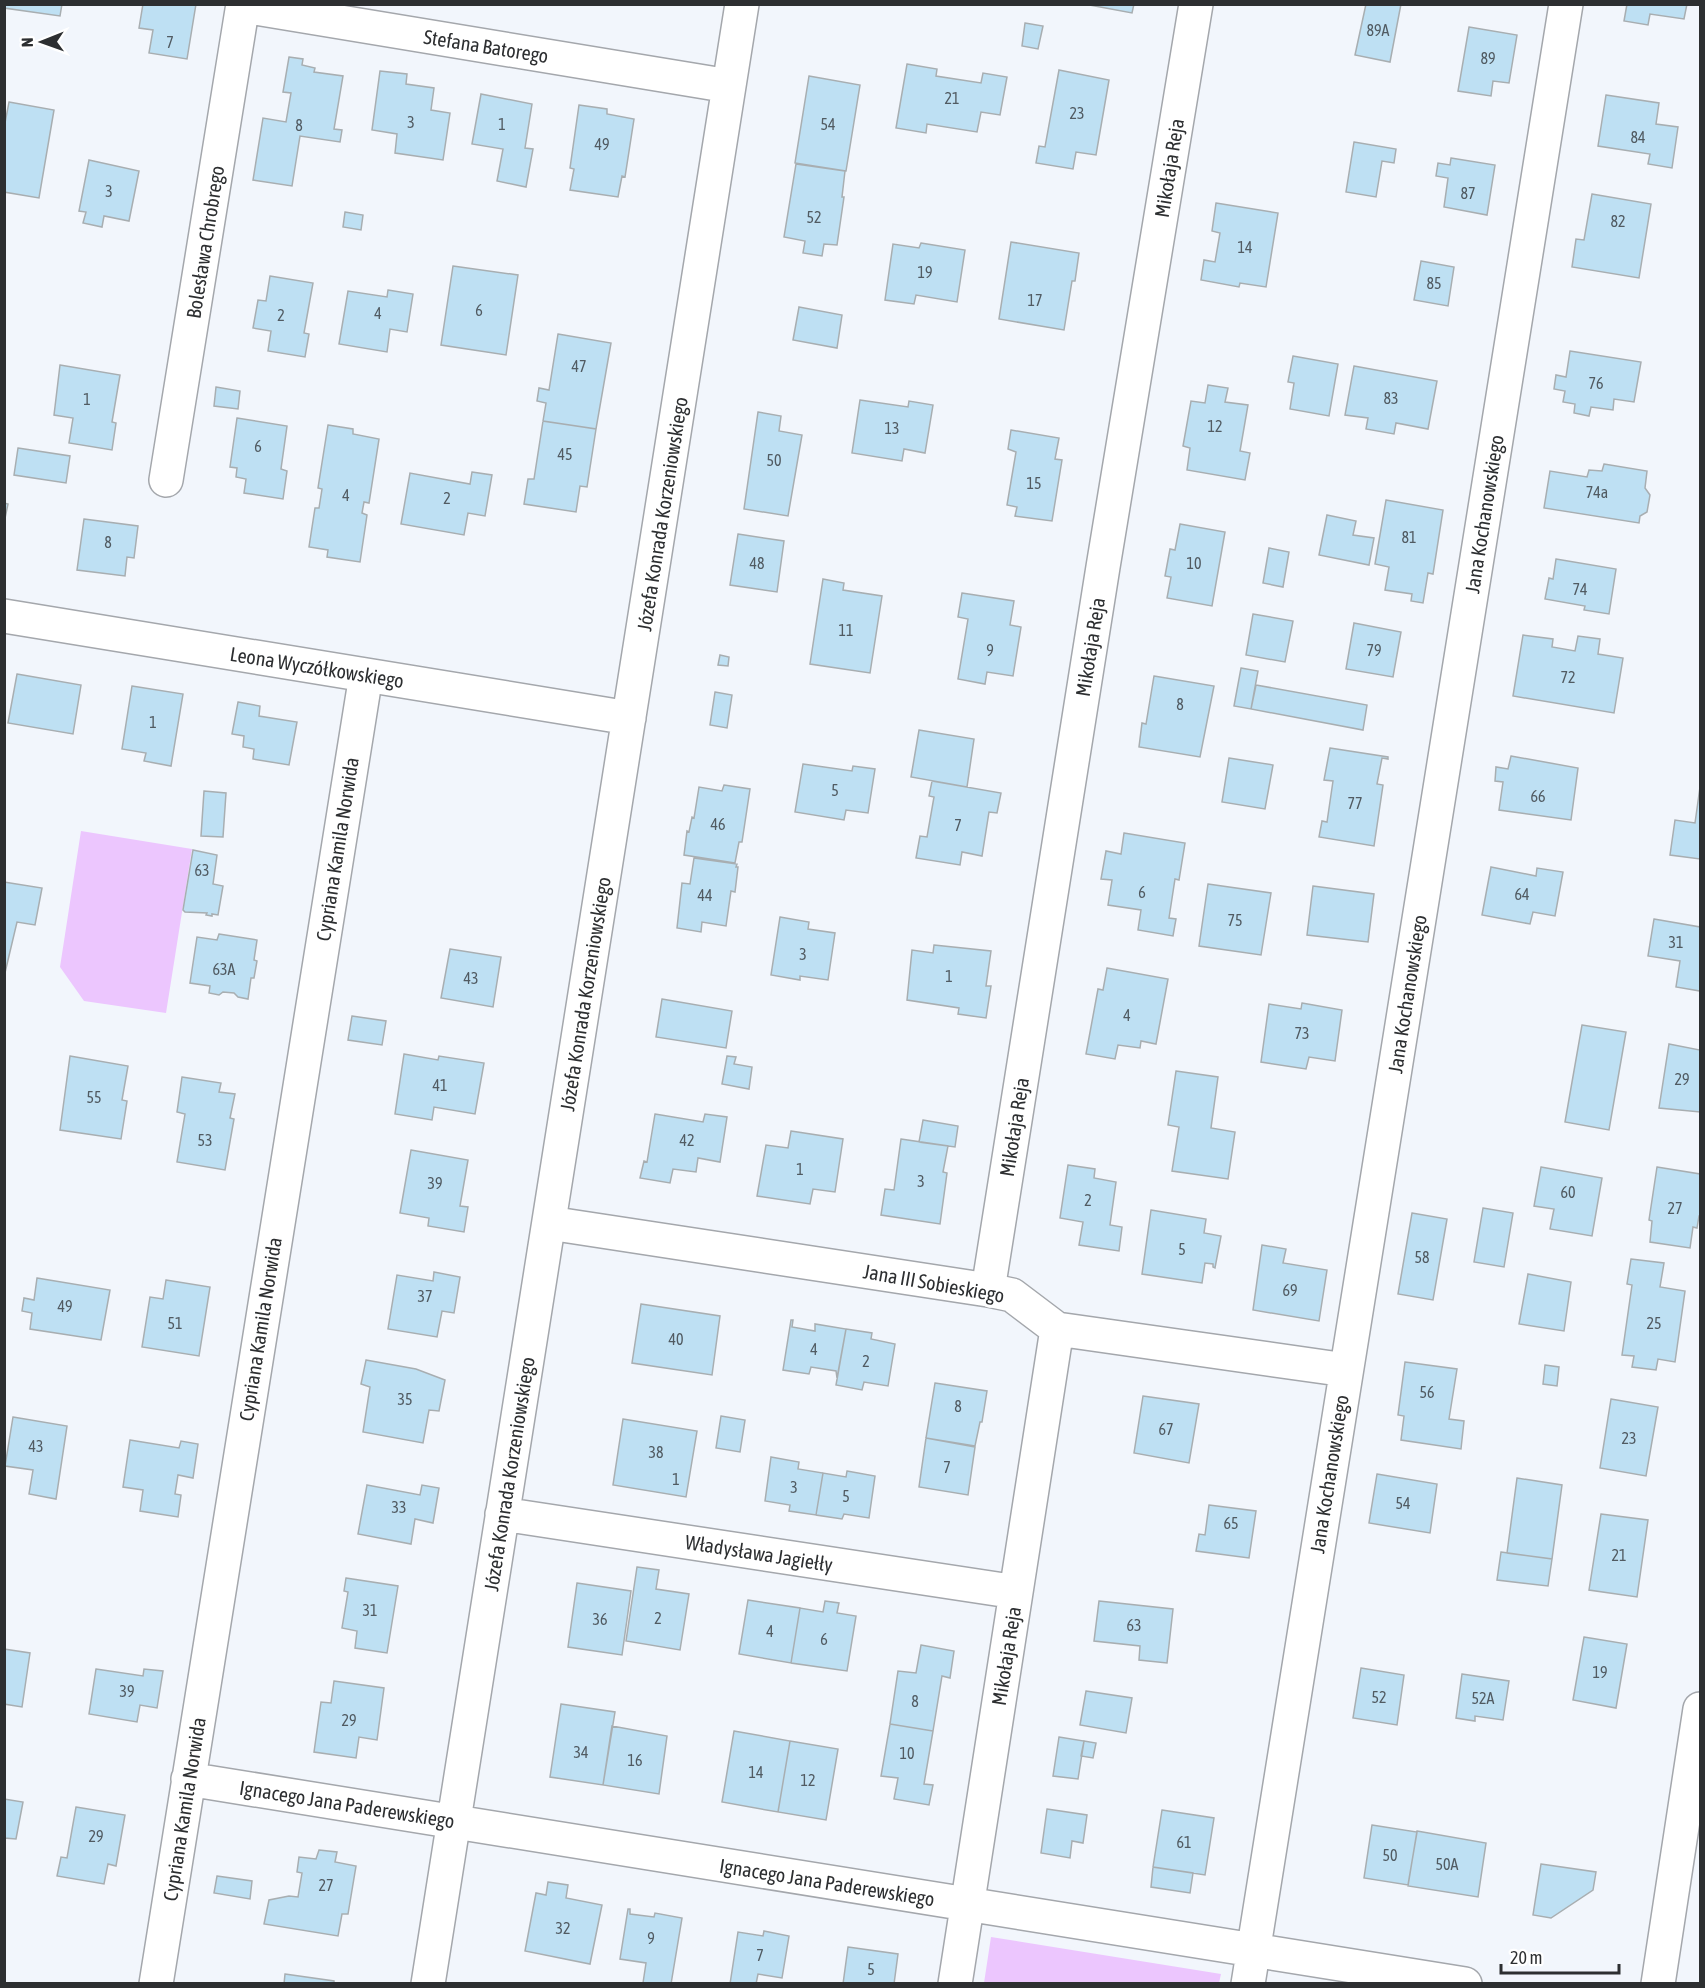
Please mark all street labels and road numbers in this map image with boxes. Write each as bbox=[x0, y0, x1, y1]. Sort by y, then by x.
street label: Stefana Batorego bbox=[422, 25, 550, 67]
street label: Mikołaja Reja bbox=[1150, 117, 1188, 219]
street label: Bolesława Chrobrego bbox=[182, 164, 228, 320]
street label: Józefa Konrada Korzeniowskiego bbox=[632, 395, 692, 633]
street label: Jana Kochanowskiego bbox=[1460, 433, 1508, 595]
street label: Mikołaja Reja bbox=[1071, 596, 1109, 698]
street label: Leona Wyczółkowskiego bbox=[228, 642, 406, 692]
street label: Cypriana Kamila Norwida bbox=[311, 755, 363, 943]
street label: Józefa Konrada Korzeniowskiego bbox=[555, 875, 615, 1113]
street label: Jana Kochanowskiego bbox=[1383, 913, 1431, 1075]
street label: Mikołaja Reja bbox=[995, 1076, 1033, 1178]
street label: Cypriana Kamila Norwida bbox=[234, 1235, 286, 1423]
street label: Jana III Sobieskiego bbox=[862, 1259, 1006, 1307]
street label: Józefa Konrada Korzeniowskiego bbox=[479, 1355, 539, 1593]
street label: Jana Kochanowskiego bbox=[1305, 1393, 1353, 1555]
street label: Władysława Jagiełły bbox=[684, 1530, 834, 1576]
street label: Mikołaja Reja bbox=[987, 1605, 1025, 1707]
street label: Cypriana Kamila Norwida bbox=[158, 1715, 210, 1903]
street label: Ignacego Jana Paderewskiego bbox=[238, 1776, 456, 1832]
street label: Ignacego Jana Paderewskiego bbox=[718, 1854, 936, 1910]

